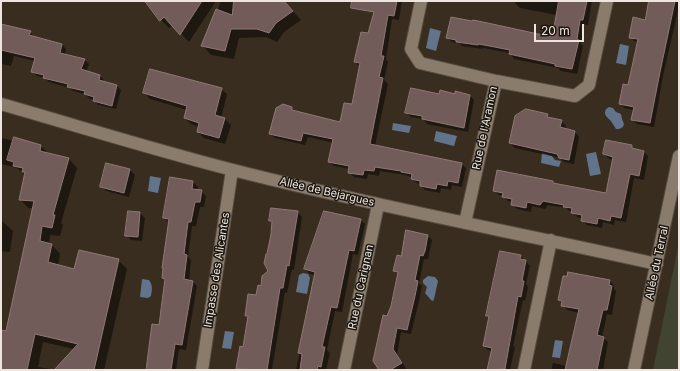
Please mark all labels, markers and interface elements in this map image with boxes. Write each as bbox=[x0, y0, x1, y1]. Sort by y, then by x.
scale bar bbox=[536, 16, 586, 42]
text: 20 m bbox=[541, 23, 570, 38]
street label: Rue de l'Aramon bbox=[470, 85, 500, 171]
street label: Allée de Bejargues bbox=[278, 175, 376, 209]
street label: Impasse des Alicantes bbox=[201, 211, 233, 329]
street label: Allée du Terral bbox=[643, 225, 671, 301]
street label: Rue du Carignan bbox=[346, 243, 376, 331]

